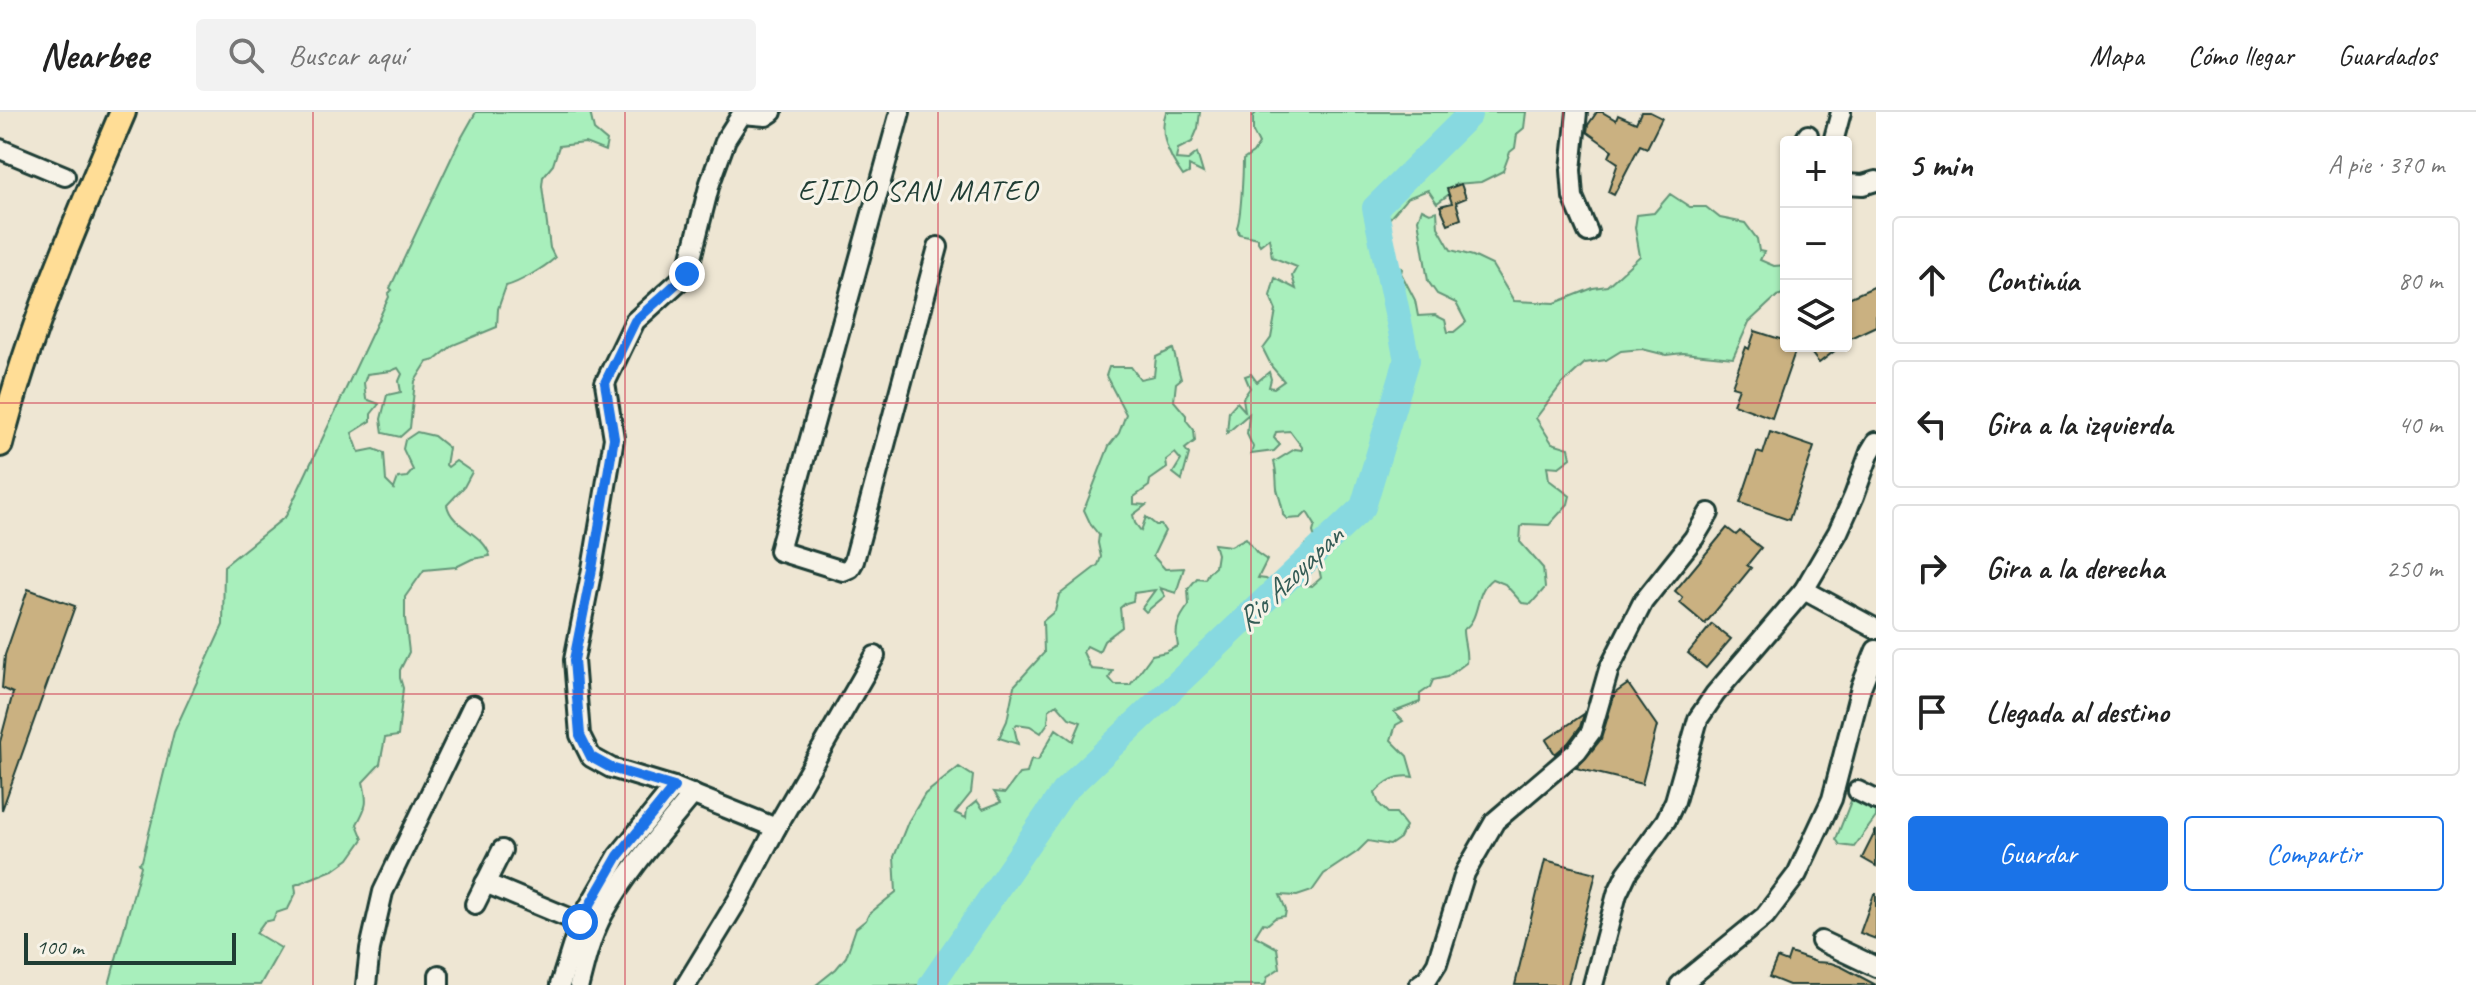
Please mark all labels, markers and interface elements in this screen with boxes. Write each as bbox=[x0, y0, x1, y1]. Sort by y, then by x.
search box bbox=[196, 19, 756, 91]
text: Nearbee bbox=[40, 32, 148, 79]
icon: search bbox=[224, 33, 268, 77]
text: Buscar aquí bbox=[288, 36, 406, 74]
text: Mapa bbox=[2089, 38, 2144, 73]
text: Cómo llegar bbox=[2188, 38, 2294, 73]
text: Guardados bbox=[2338, 38, 2436, 73]
map controls bbox=[1780, 136, 1852, 352]
button: + bbox=[1780, 136, 1852, 208]
text: 5 min bbox=[1908, 143, 1973, 186]
text: A pie · 370 m bbox=[2328, 148, 2444, 181]
district label: EJIDO SAN MATEO bbox=[798, 171, 1039, 209]
button: − bbox=[1780, 208, 1852, 280]
route end bbox=[669, 256, 705, 292]
icon: ahead bbox=[1910, 258, 1954, 302]
text: Continúa bbox=[1986, 261, 2079, 299]
text: 80 m bbox=[2398, 264, 2442, 297]
button: layers bbox=[1780, 280, 1852, 352]
icon: left bbox=[1910, 402, 1954, 446]
text: Gira a la izquierda bbox=[1986, 405, 2172, 443]
text: 40 m bbox=[2398, 408, 2442, 441]
water label: Rio Azoyapan bbox=[1227, 516, 1353, 639]
icon: right bbox=[1910, 546, 1954, 590]
text: Gira a la derecha bbox=[1986, 549, 2164, 587]
text: 250 m bbox=[2386, 552, 2442, 585]
icon: arrive bbox=[1910, 690, 1954, 734]
text: Llegada al destino bbox=[1986, 693, 2169, 731]
button: Guardar bbox=[1908, 816, 2168, 891]
button: Compartir bbox=[2184, 816, 2444, 891]
route start bbox=[562, 904, 598, 940]
scale bar bbox=[24, 929, 236, 965]
text: 100 m bbox=[36, 933, 83, 961]

